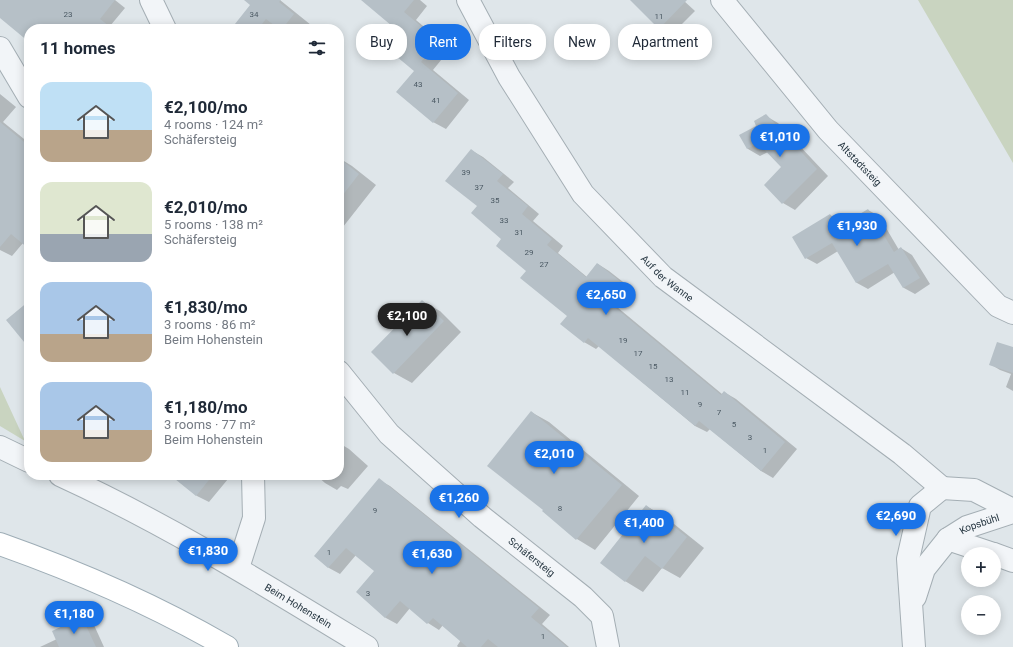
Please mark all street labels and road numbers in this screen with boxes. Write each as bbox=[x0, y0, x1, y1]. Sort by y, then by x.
street label: Altstadtsteig bbox=[836, 139, 884, 188]
street label: Auf der Wanne bbox=[639, 253, 695, 304]
street label: Kopsbühl bbox=[957, 512, 1001, 536]
street label: Schäfersteig bbox=[506, 535, 557, 579]
street label: Beim Hohenstein bbox=[263, 581, 334, 630]

